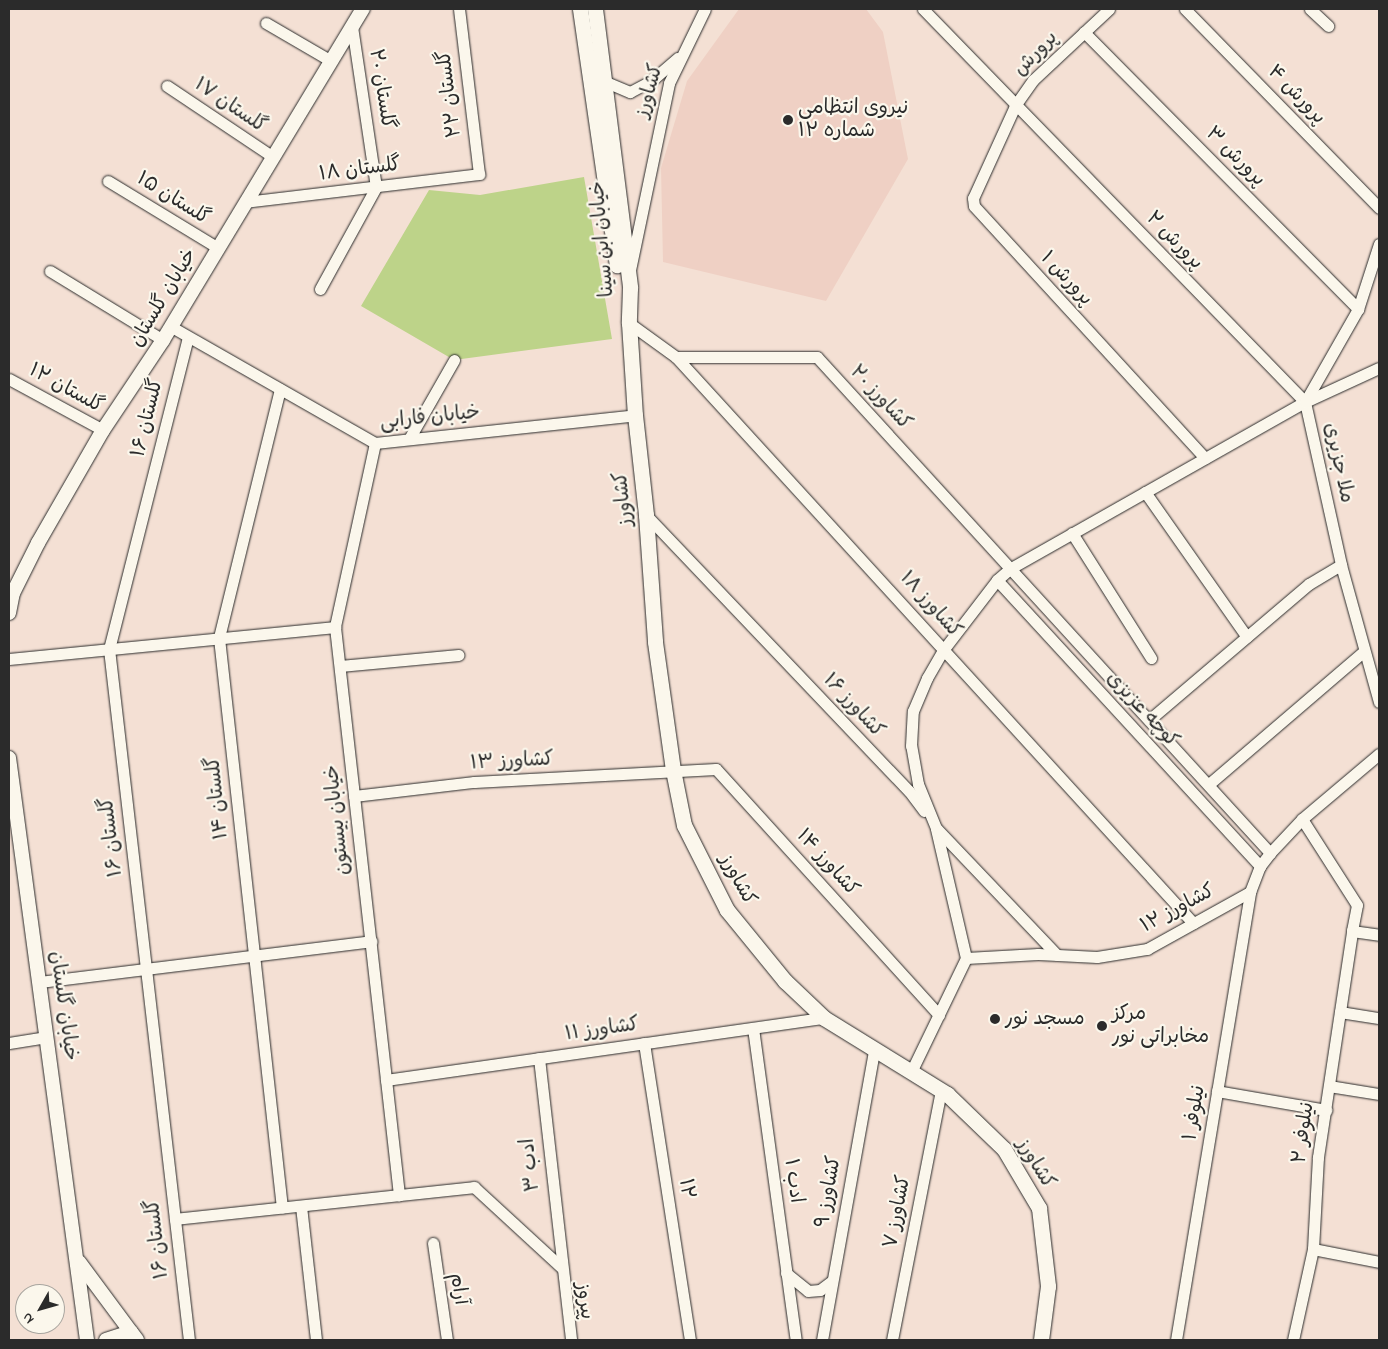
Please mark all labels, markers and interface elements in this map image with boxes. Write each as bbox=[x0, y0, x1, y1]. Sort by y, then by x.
street label: پرورش bbox=[1009, 26, 1063, 82]
street label: گلستان ۲۰ bbox=[363, 47, 399, 131]
street label: گلستان ۲۲ bbox=[433, 49, 467, 139]
street label: پرورش ۴ bbox=[1262, 60, 1330, 130]
street label: کشاورز bbox=[631, 61, 669, 121]
street label: گلستان ۱۷ bbox=[189, 73, 271, 139]
place label: نیروی انتظامی شماره ۱۲ bbox=[798, 96, 908, 143]
marker: نیروی انتظامی شماره ۱۲ bbox=[782, 114, 794, 126]
street label: پرورش ۳ bbox=[1200, 122, 1270, 192]
street label: گلستان ۱۸ bbox=[318, 153, 402, 187]
street label: گلستان ۱۵ bbox=[132, 167, 214, 231]
street label: خیابان ابن سینا bbox=[586, 180, 620, 298]
street label: پرورش ۲ bbox=[1140, 207, 1208, 275]
street label: خیابان گلستان bbox=[125, 244, 203, 352]
street label: پرورش ۱ bbox=[1035, 247, 1097, 311]
street label: گلستان ۱۲ bbox=[24, 359, 108, 419]
street label: کشاورز ۲۰ bbox=[844, 361, 916, 435]
street label: گلستان ۱۶ bbox=[127, 376, 169, 460]
street label: خیابان فارابی bbox=[379, 401, 481, 435]
street label: ملا جزیری bbox=[1318, 421, 1358, 505]
street label: کشاورز bbox=[609, 470, 639, 528]
street label: کشاورز ۱۸ bbox=[894, 567, 966, 643]
street label: کوچه عزیزی bbox=[1101, 667, 1183, 753]
street label: کشاورز ۱۶ bbox=[817, 669, 889, 743]
street label: کشاورز ۱۳ bbox=[470, 748, 554, 776]
street label: گلستان ۱۴ bbox=[202, 755, 234, 841]
street label: خیابان بیستون bbox=[320, 764, 356, 876]
street label: گلستان ۱۶ bbox=[95, 796, 129, 878]
street label: کشاورز ۱۴ bbox=[791, 824, 863, 902]
street label: کشاورز bbox=[713, 850, 761, 910]
street label: کشاورز ۱۲ bbox=[1137, 879, 1219, 939]
street label: خیابان گلستان bbox=[43, 950, 83, 1062]
place label: مرکز مخابراتی نور bbox=[1112, 1002, 1209, 1049]
place label: مسجد نور bbox=[1005, 1007, 1085, 1031]
street label: کشاورز ۱۱ bbox=[563, 1013, 641, 1047]
marker: مسجد نور bbox=[989, 1013, 1001, 1025]
marker: مرکز مخابراتی نور bbox=[1096, 1020, 1108, 1032]
street label: نیلوفر ۱ bbox=[1179, 1084, 1211, 1142]
street label: نیلوفر ۲ bbox=[1288, 1101, 1320, 1165]
street label: کشاورز bbox=[1010, 1134, 1060, 1194]
street label: ادب ۳ bbox=[516, 1137, 546, 1193]
street label: کشاورز ۹ bbox=[811, 1154, 847, 1230]
street label: ادب ۱ bbox=[778, 1157, 808, 1205]
street label: کشاورز ۷ bbox=[879, 1173, 917, 1251]
street label: ۱۲ bbox=[673, 1177, 699, 1201]
street label: گلستان ۱۶ bbox=[141, 1198, 175, 1280]
street label: آرام bbox=[444, 1271, 472, 1307]
street label: پیروز bbox=[570, 1281, 598, 1321]
north arrow bbox=[15, 1284, 65, 1334]
text: N bbox=[17, 1308, 40, 1328]

